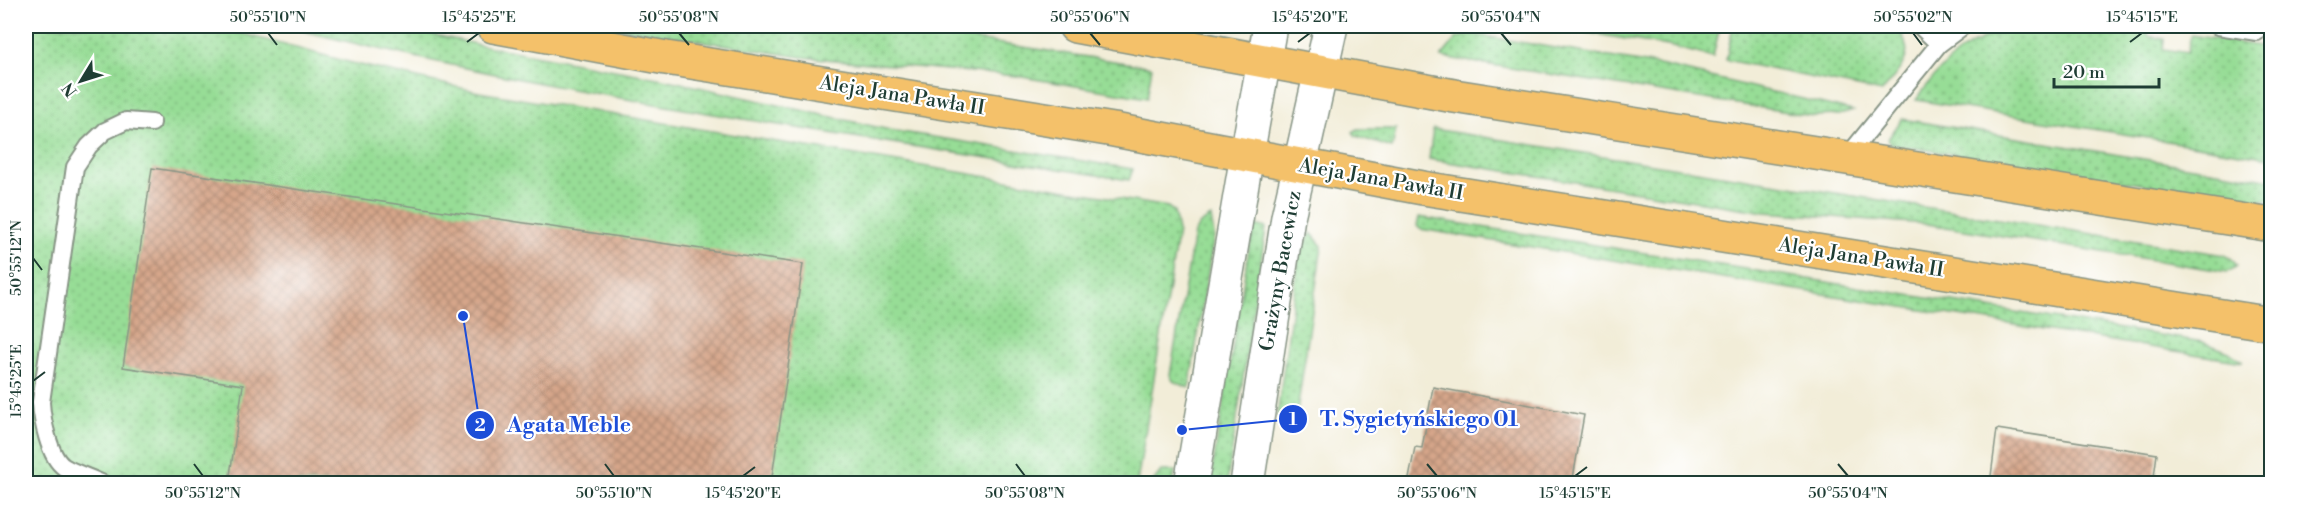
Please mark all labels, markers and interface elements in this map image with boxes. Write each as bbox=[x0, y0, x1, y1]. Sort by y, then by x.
text: 50°55'10"N bbox=[230, 8, 306, 27]
text: 15°45'25"E bbox=[442, 8, 516, 27]
text: 50°55'08"N bbox=[639, 8, 719, 27]
text: 50°55'06"N bbox=[1050, 8, 1130, 27]
text: 15°45'20"E bbox=[1272, 8, 1348, 27]
text: 50°55'04"N bbox=[1461, 8, 1541, 27]
text: 50°55'02"N bbox=[1874, 8, 1952, 27]
text: 15°45'15"E bbox=[2106, 8, 2178, 27]
north arrow bbox=[51, 51, 111, 111]
scale bar bbox=[2054, 51, 2159, 89]
text: 20 m bbox=[2063, 61, 2105, 84]
street label: Aleja Jana Pawła II bbox=[817, 70, 987, 121]
text: N bbox=[58, 78, 82, 101]
street label: Aleja Jana Pawła II bbox=[1296, 153, 1466, 207]
street label: Grażyny Bacewicz bbox=[1255, 189, 1307, 353]
text: 50°55'12"N bbox=[7, 220, 26, 296]
street label: Aleja Jana Pawła II bbox=[1776, 232, 1946, 283]
text: 15°45'25"E bbox=[7, 344, 26, 418]
callout: T. Sygietyńskiego 01 bbox=[1278, 399, 1530, 438]
callout: Agata Meble bbox=[465, 405, 643, 444]
text: T. Sygietyńskiego 01 bbox=[1320, 407, 1518, 433]
text: 1 bbox=[1289, 408, 1298, 431]
text: Agata Meble bbox=[506, 413, 631, 439]
text: 2 bbox=[474, 414, 486, 437]
text: 50°55'12"N bbox=[165, 484, 241, 503]
text: 50°55'10"N bbox=[576, 484, 652, 503]
text: 15°45'20"E bbox=[705, 484, 781, 503]
text: 50°55'08"N bbox=[985, 484, 1065, 503]
text: 50°55'06"N bbox=[1397, 484, 1477, 503]
text: 15°45'15"E bbox=[1539, 484, 1611, 503]
text: 50°55'04"N bbox=[1808, 484, 1888, 503]

